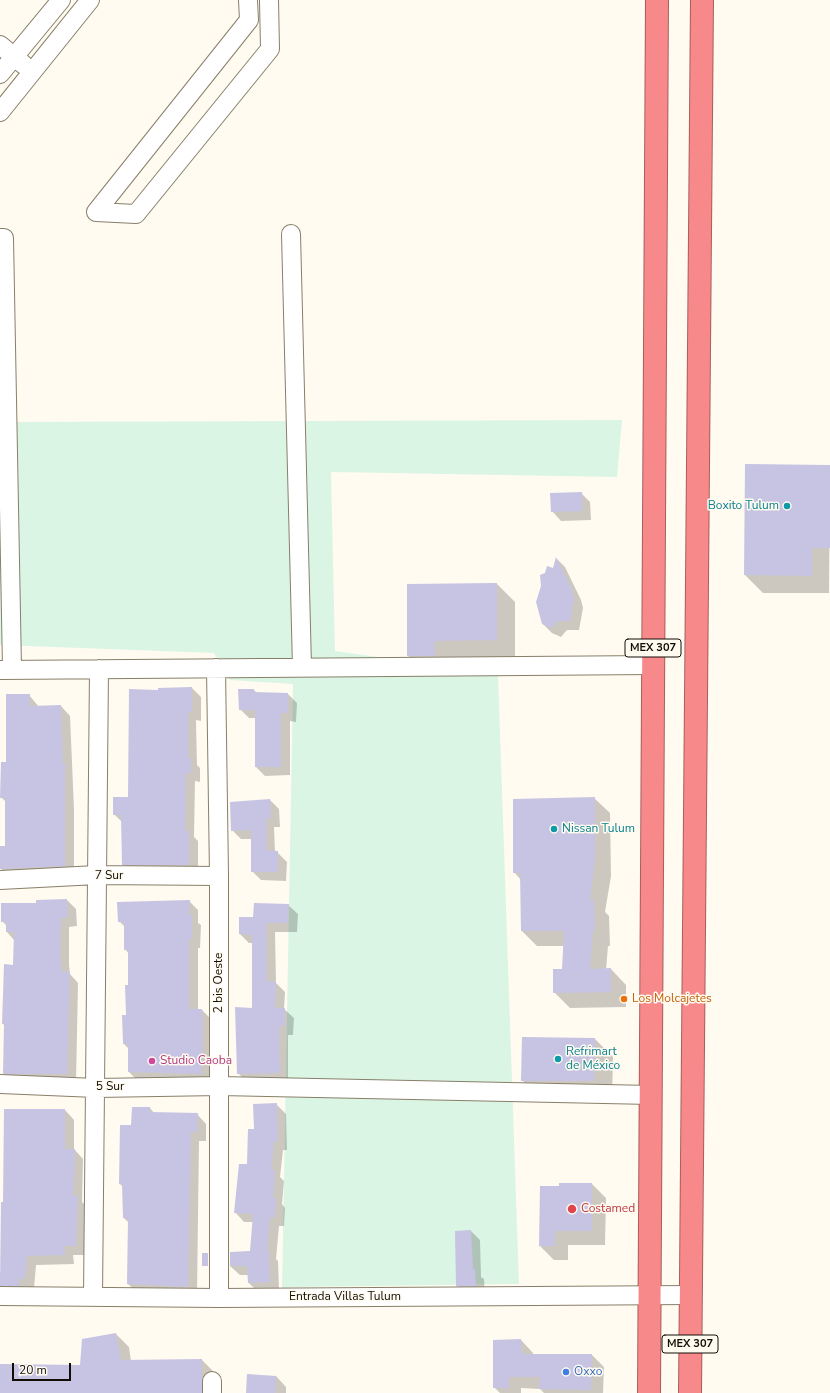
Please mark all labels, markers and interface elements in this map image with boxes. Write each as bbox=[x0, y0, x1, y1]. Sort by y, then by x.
place label: Boxito Tulum bbox=[708, 499, 779, 513]
marker: Boxito Tulum bbox=[782, 501, 792, 511]
road number: MEX 307 bbox=[625, 639, 681, 657]
place label: Nissan Tulum bbox=[562, 822, 635, 836]
marker: Nissan Tulum bbox=[549, 824, 559, 834]
street label: 7 Sur bbox=[95, 869, 123, 883]
street label: 2 bis Oeste bbox=[212, 953, 226, 1013]
place label: Los Molcajetes bbox=[632, 992, 712, 1006]
marker: Los Molcajetes bbox=[619, 994, 629, 1004]
place label: Refrimart de México bbox=[566, 1045, 620, 1073]
place label: Studio Caoba bbox=[160, 1054, 232, 1068]
marker: Refrimart de México bbox=[553, 1054, 563, 1064]
marker: Studio Caoba bbox=[147, 1056, 157, 1066]
street label: 5 Sur bbox=[96, 1080, 124, 1094]
place label: Costamed bbox=[581, 1202, 635, 1216]
marker: Costamed bbox=[566, 1203, 578, 1215]
street label: Entrada Villas Tulum bbox=[289, 1290, 401, 1304]
road number: MEX 307 bbox=[662, 1335, 718, 1353]
scale bar bbox=[14, 1355, 73, 1381]
text: 20 m bbox=[19, 1362, 47, 1378]
place label: Oxxo bbox=[574, 1365, 602, 1379]
marker: Oxxo bbox=[561, 1367, 571, 1377]

